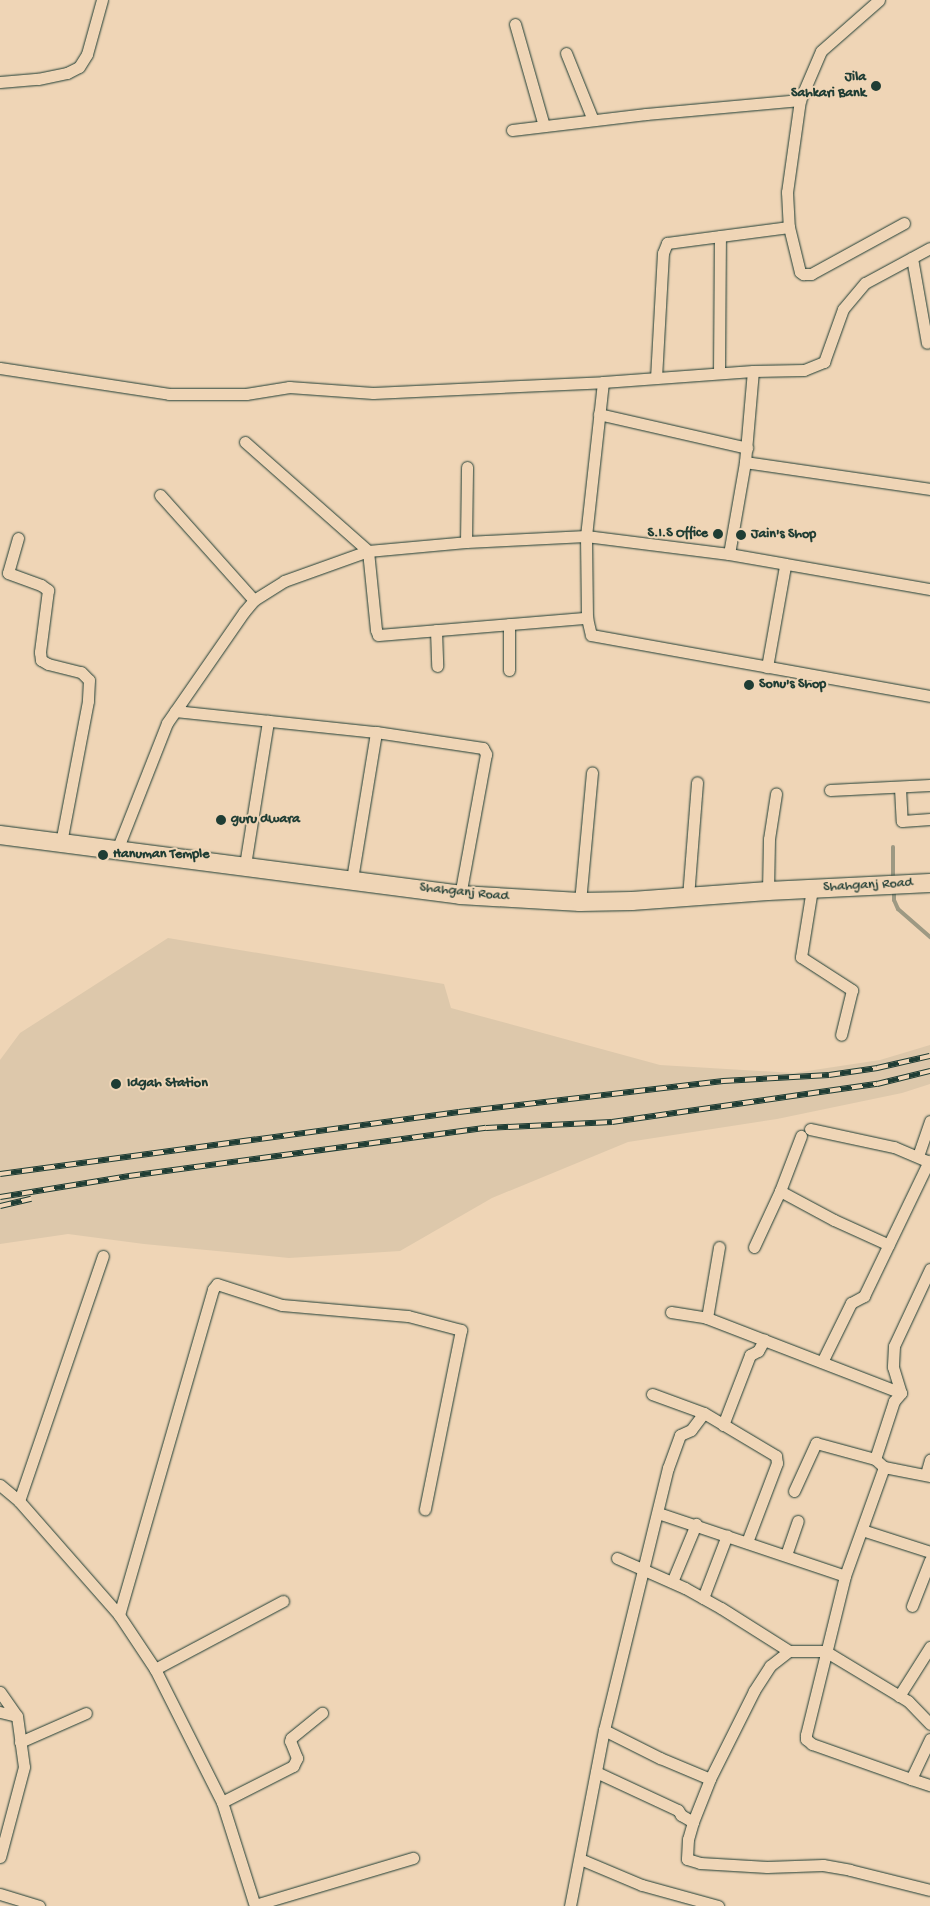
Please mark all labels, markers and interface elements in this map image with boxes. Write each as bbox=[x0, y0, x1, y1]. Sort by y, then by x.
place label: Jila Sahkari Bank bbox=[791, 70, 866, 102]
marker: Jila Sahkari Bank bbox=[870, 80, 882, 92]
place label: S.I.S Office bbox=[648, 526, 708, 542]
place label: Jain's Shop bbox=[751, 527, 816, 543]
marker: S.I.S Office bbox=[712, 528, 724, 540]
marker: Jain's Shop bbox=[735, 529, 747, 541]
place label: Sonu's Shop bbox=[759, 677, 826, 693]
marker: Sonu's Shop bbox=[743, 679, 755, 691]
place label: guru dwara bbox=[231, 812, 300, 828]
marker: guru dwara bbox=[215, 814, 227, 826]
place label: Hanuman Temple bbox=[113, 847, 209, 863]
marker: Hanuman Temple bbox=[97, 849, 109, 861]
street label: Shahganj Road bbox=[823, 875, 913, 897]
street label: Shahganj Road bbox=[419, 880, 509, 906]
place label: Idgah Station bbox=[127, 1076, 208, 1092]
marker: Idgah Station bbox=[109, 1077, 123, 1091]

